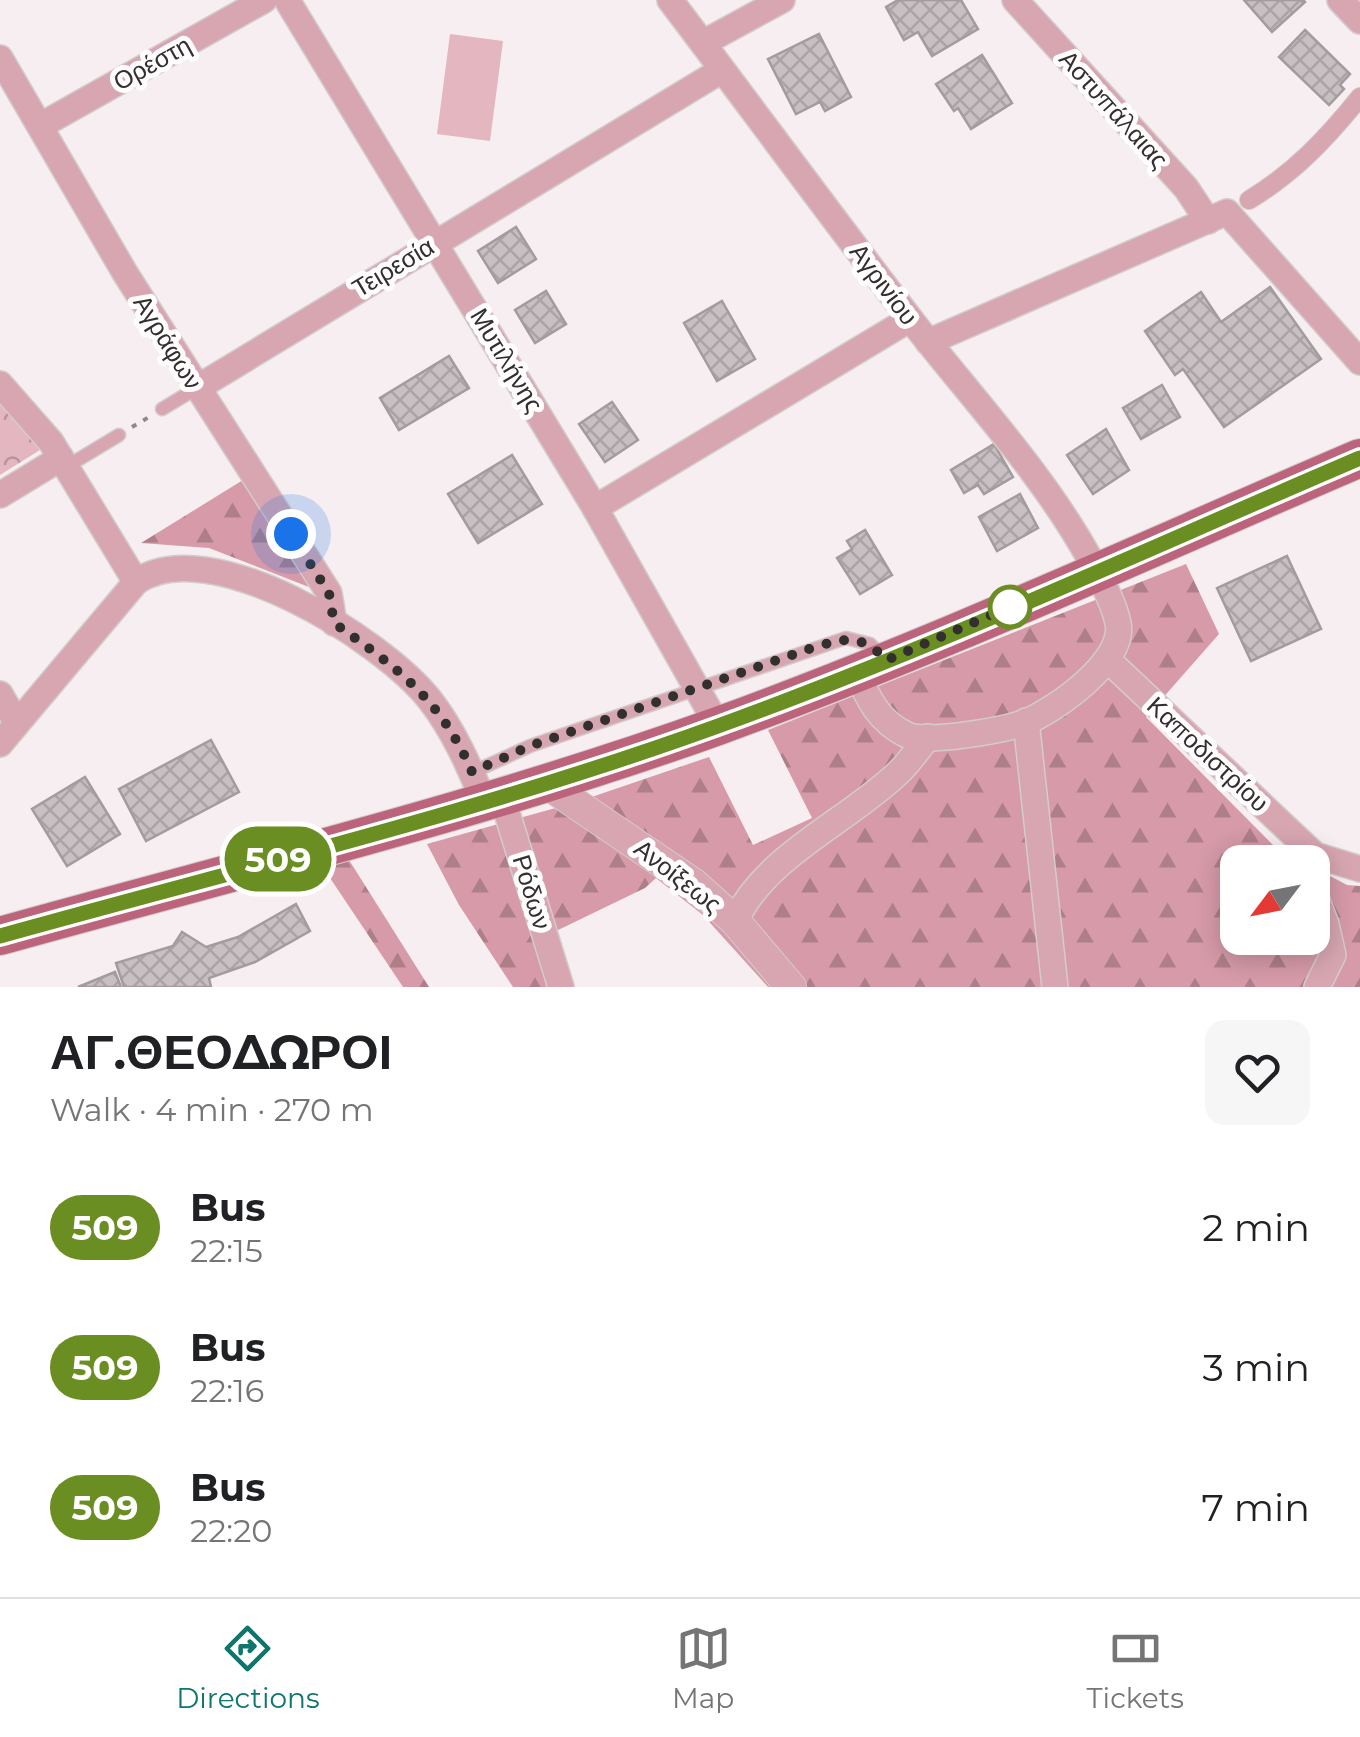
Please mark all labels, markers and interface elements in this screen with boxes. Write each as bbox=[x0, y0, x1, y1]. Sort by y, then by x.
street label: Ορέστη bbox=[108, 30, 196, 96]
street label: Αστυπάλαιας bbox=[1053, 44, 1175, 174]
street label: Τειρεσία bbox=[347, 231, 439, 303]
street label: Αγρινίου bbox=[844, 237, 924, 331]
street label: Αγράφων bbox=[127, 289, 209, 395]
street label: Μυτιλήνης bbox=[464, 303, 550, 417]
your location bbox=[266, 509, 316, 559]
unlabelled marker bbox=[989, 586, 1031, 628]
street label: Καποδιστρίου bbox=[1141, 690, 1275, 818]
line badge: 509 bbox=[220, 826, 336, 892]
street label: Ανοίξεως bbox=[629, 833, 727, 919]
text: 509 bbox=[245, 838, 311, 881]
north arrow bbox=[1220, 845, 1330, 955]
map controls bbox=[1220, 845, 1330, 955]
street label: Ρόδων bbox=[506, 851, 558, 933]
button: heart bbox=[1205, 1020, 1310, 1125]
text: ΑΓ.ΘΕΟΔΩΡΟΙ bbox=[50, 1023, 392, 1081]
text: Walk · 4 min · 270 m bbox=[50, 1090, 374, 1129]
text: Bus bbox=[190, 1184, 265, 1231]
text: 2 min bbox=[1202, 1204, 1310, 1251]
text: 509 bbox=[72, 1206, 138, 1249]
text: 22:15 bbox=[190, 1231, 263, 1270]
text: Bus bbox=[190, 1324, 265, 1371]
text: 3 min bbox=[1202, 1344, 1310, 1391]
text: 509 bbox=[72, 1346, 138, 1389]
text: 22:16 bbox=[190, 1371, 264, 1410]
text: Bus bbox=[190, 1464, 265, 1511]
text: 7 min bbox=[1201, 1484, 1310, 1531]
text: 509 bbox=[72, 1486, 138, 1529]
text: 22:20 bbox=[190, 1511, 272, 1550]
tab: Directions bbox=[176, 1621, 320, 1715]
tab: Map bbox=[672, 1621, 734, 1715]
tab: Tickets bbox=[1087, 1621, 1184, 1715]

